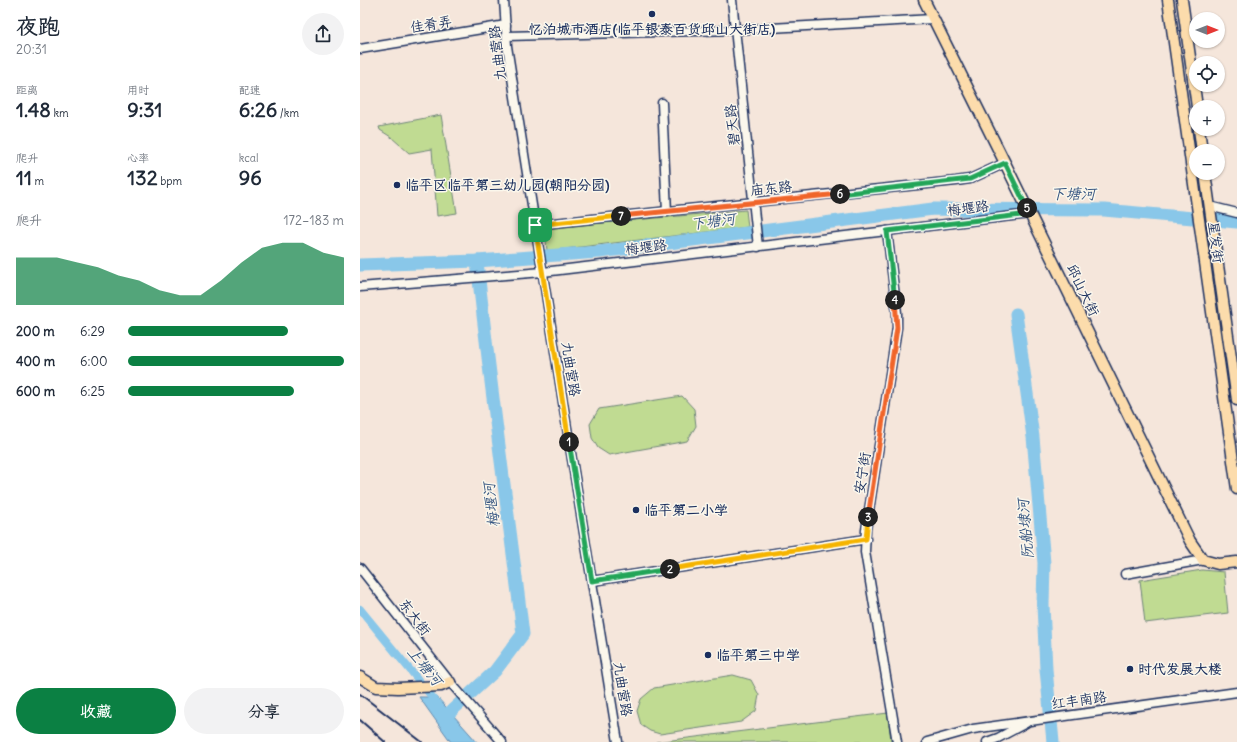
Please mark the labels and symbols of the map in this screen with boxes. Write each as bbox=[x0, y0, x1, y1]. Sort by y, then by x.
marker: 忆泊城市酒店(临平银泰百货邱山大街店) bbox=[647, 9, 657, 19]
street label: 佳肴弄 bbox=[409, 12, 453, 36]
north arrow bbox=[1189, 12, 1225, 48]
place label: 忆泊城市酒店(临平银泰百货邱山大街店) bbox=[529, 20, 775, 38]
street label: 九曲营路 bbox=[485, 24, 509, 82]
street label: 碧天路 bbox=[721, 103, 743, 147]
place label: 临平区临平第三幼儿园(朝阳分园) bbox=[405, 176, 609, 194]
street label: 庙东路 bbox=[749, 177, 793, 199]
marker: 临平区临平第三幼儿园(朝阳分园) bbox=[392, 180, 402, 190]
pin: 6 bbox=[830, 184, 850, 204]
water label: 下塘河 bbox=[1050, 184, 1098, 203]
street label: 梅堰路 bbox=[946, 197, 990, 219]
pin: 5 bbox=[1017, 198, 1037, 218]
pin: 7 bbox=[611, 206, 631, 226]
pin bbox=[518, 208, 552, 242]
water label: 下塘河 bbox=[690, 208, 739, 233]
street label: 星发街 bbox=[1204, 220, 1228, 264]
street label: 梅堰路 bbox=[624, 236, 668, 258]
street label: 邱山大街 bbox=[1063, 261, 1103, 319]
pin: 4 bbox=[885, 290, 905, 310]
street label: 九曲营路 bbox=[558, 340, 584, 398]
pin: 1 bbox=[559, 432, 579, 452]
street label: 安宁街 bbox=[850, 451, 874, 495]
water label: 梅堰河 bbox=[478, 479, 503, 528]
water label: 阮船埭河 bbox=[1013, 495, 1037, 560]
place label: 临平第二小学 bbox=[644, 501, 728, 519]
marker: 临平第二小学 bbox=[631, 505, 641, 515]
pin: 3 bbox=[858, 507, 878, 527]
pin: 2 bbox=[660, 559, 680, 579]
street label: 东大街 bbox=[395, 595, 435, 639]
water label: 上塘河 bbox=[403, 643, 448, 692]
place label: 临平第三中学 bbox=[716, 646, 800, 664]
marker: 临平第三中学 bbox=[703, 650, 713, 660]
street label: 九曲营路 bbox=[610, 660, 636, 718]
place label: 时代发展大楼 bbox=[1138, 660, 1222, 678]
marker: 时代发展大楼 bbox=[1125, 664, 1135, 674]
street label: 红丰南路 bbox=[1050, 687, 1108, 713]

